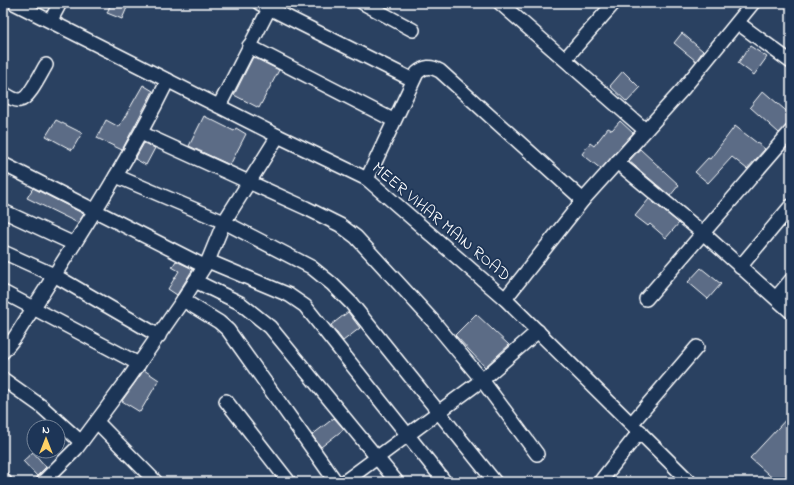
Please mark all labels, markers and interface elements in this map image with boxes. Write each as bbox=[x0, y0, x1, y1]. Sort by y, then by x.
street label: MEER VIHAR MAIN ROAD bbox=[366, 156, 516, 288]
north arrow bbox=[26, 419, 66, 459]
text: N bbox=[42, 422, 50, 438]

